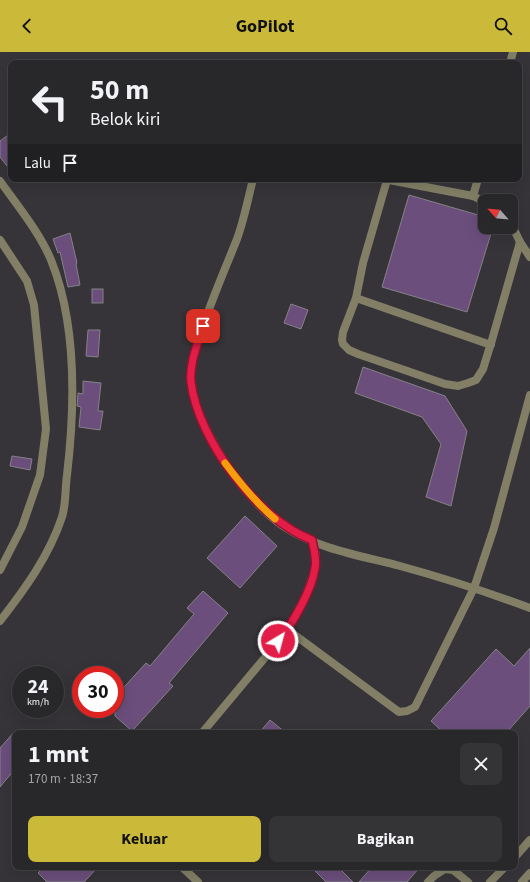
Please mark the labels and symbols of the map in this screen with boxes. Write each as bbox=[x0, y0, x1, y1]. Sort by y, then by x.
north arrow bbox=[478, 194, 518, 234]
pin bbox=[186, 309, 220, 343]
position arrow bbox=[257, 620, 299, 662]
speed limit sign: 30 bbox=[72, 666, 124, 718]

